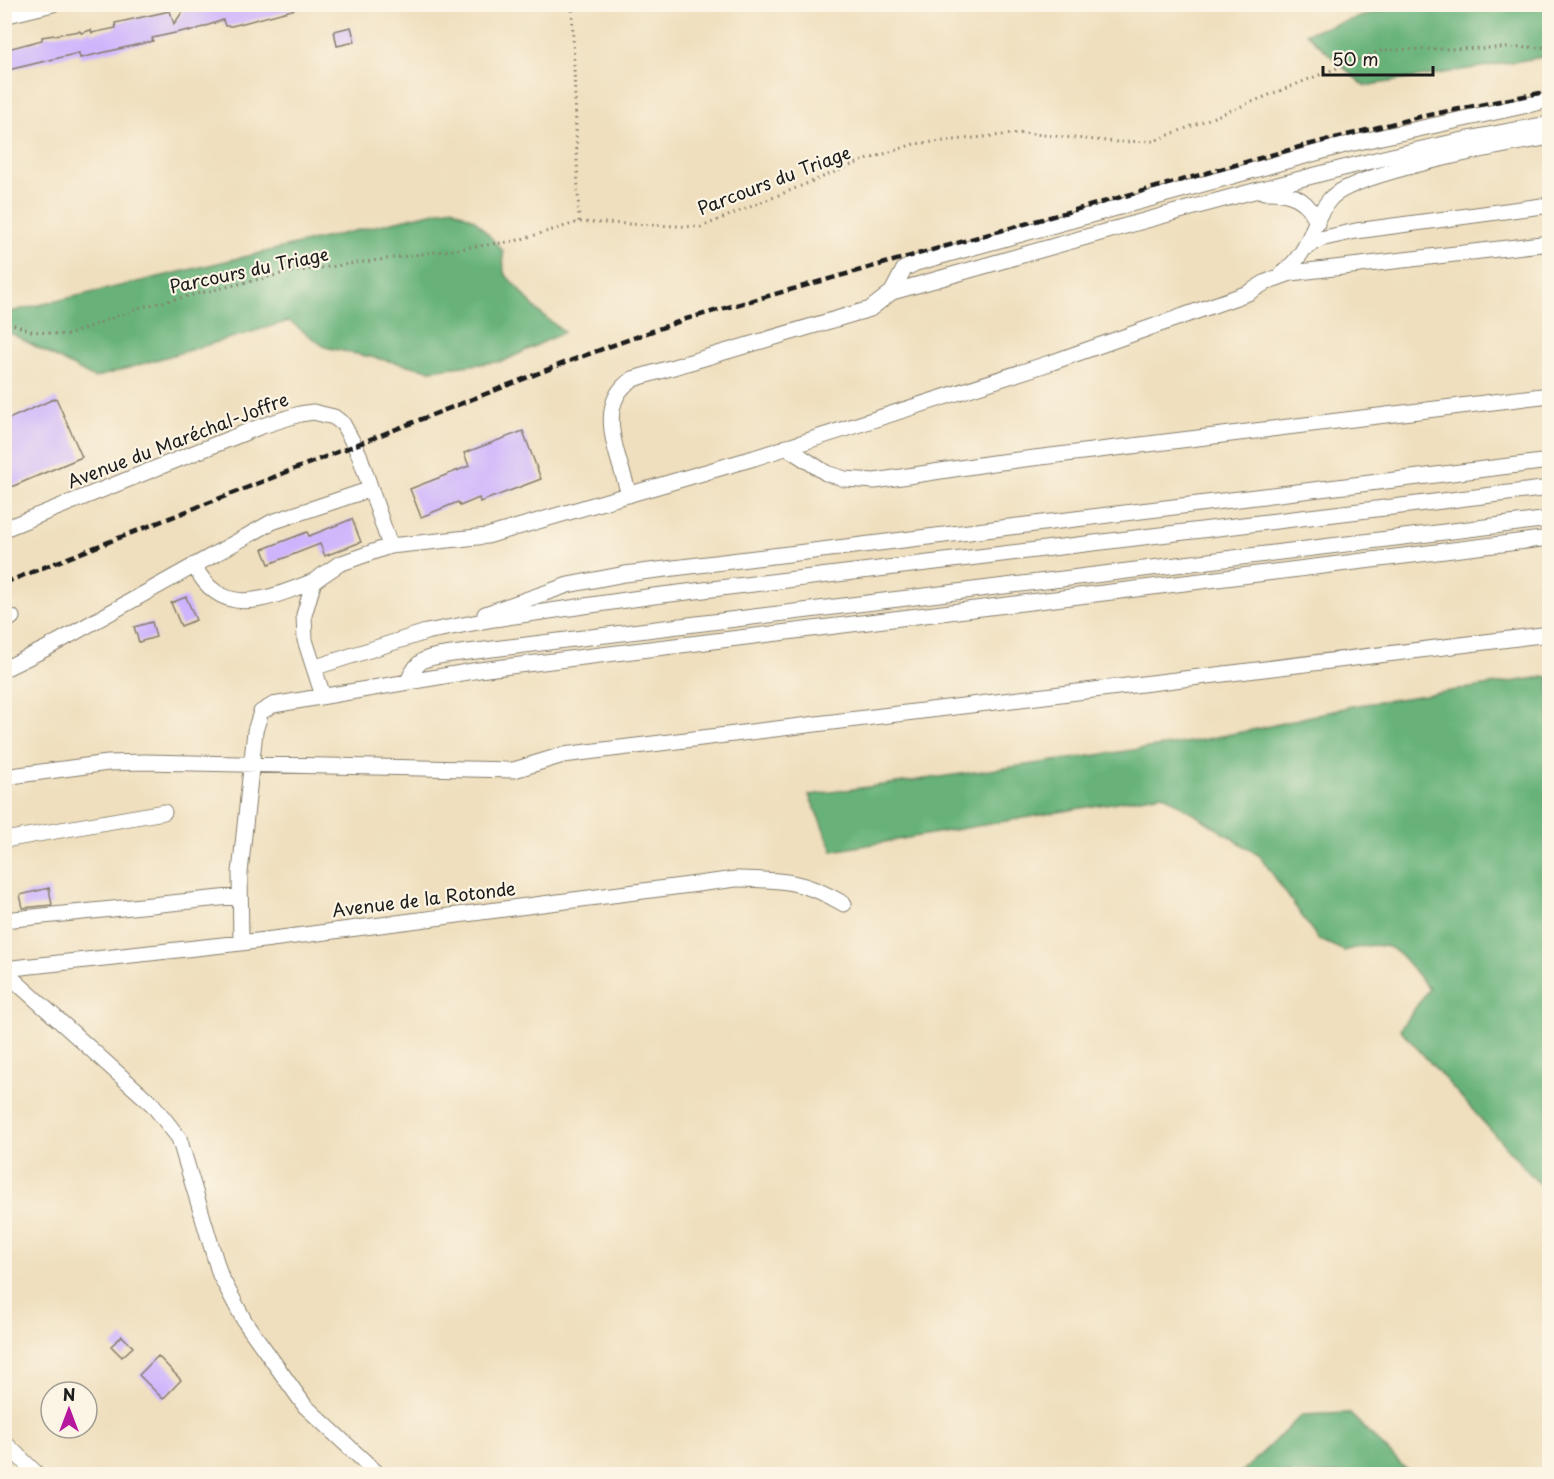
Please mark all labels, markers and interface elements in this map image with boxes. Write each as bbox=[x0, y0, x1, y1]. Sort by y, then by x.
scale bar bbox=[1323, 39, 1432, 77]
text: 50 m bbox=[1332, 45, 1379, 72]
street label: Parcours du Triage bbox=[693, 138, 854, 221]
street label: Parcours du Triage bbox=[167, 239, 331, 300]
street label: Avenue du Maréchal-Joffre bbox=[63, 385, 292, 494]
street label: Avenue de la Rotonde bbox=[331, 874, 517, 923]
north arrow bbox=[39, 1380, 99, 1440]
text: N bbox=[63, 1382, 75, 1406]

